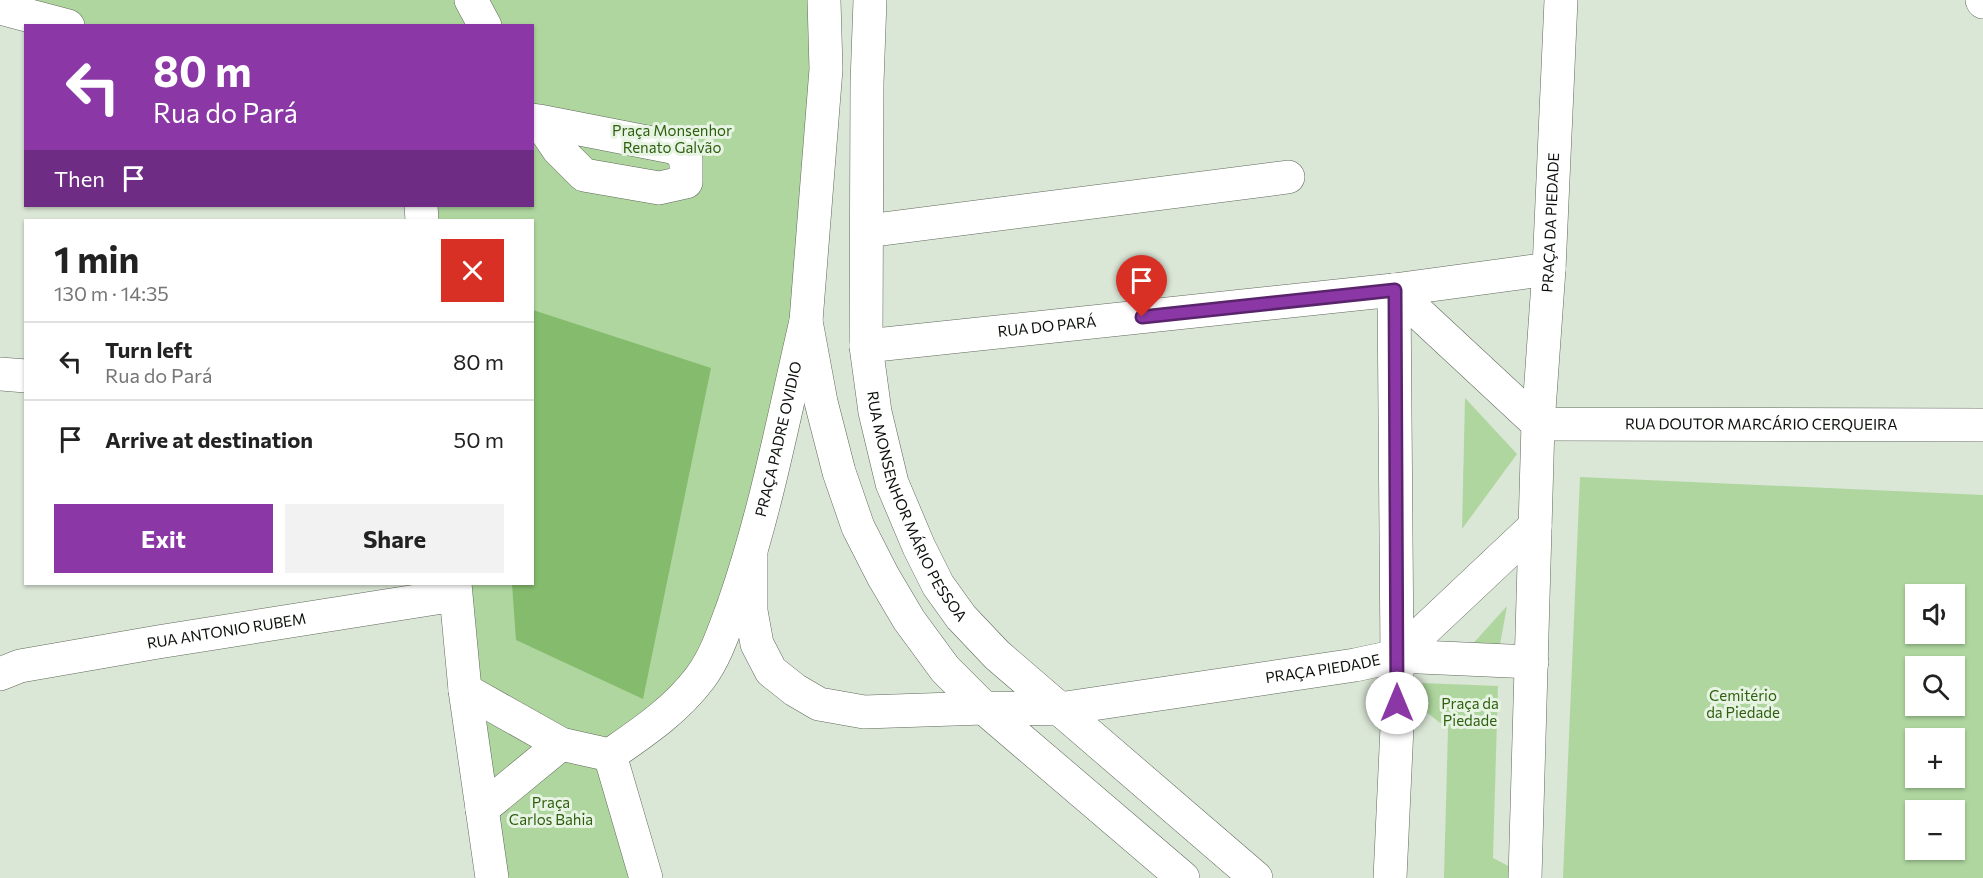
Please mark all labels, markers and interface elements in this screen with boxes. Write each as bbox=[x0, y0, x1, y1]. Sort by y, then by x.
text: 80 m bbox=[153, 44, 252, 96]
icon: left bbox=[54, 48, 132, 126]
text: Rua do Pará bbox=[153, 96, 298, 129]
park label: Praça Monsenhor Renato Galvão bbox=[612, 121, 732, 156]
street label: PRAÇA DA PIEDADE bbox=[1537, 152, 1562, 293]
icon: arrive bbox=[117, 162, 150, 195]
text: Then bbox=[54, 165, 105, 192]
text: 1 min bbox=[54, 236, 139, 280]
button: close bbox=[441, 239, 504, 302]
pin bbox=[1116, 255, 1167, 317]
icon: arrive bbox=[1125, 264, 1158, 297]
text: 130 m · 14:35 bbox=[54, 281, 169, 305]
street label: RUA DO PARÁ bbox=[997, 311, 1097, 340]
text: Turn left bbox=[105, 336, 192, 363]
icon: left bbox=[54, 345, 87, 378]
text: 80 m bbox=[453, 348, 504, 375]
street label: PRAÇA PADRE OVIDIO bbox=[751, 359, 805, 518]
text: Rua do Pará bbox=[105, 363, 212, 387]
street label: RUA MONSENHOR MÁRIO PESSOA bbox=[864, 390, 971, 624]
street label: RUA DOUTOR MARCÁRIO CERQUEIRA bbox=[1625, 414, 1898, 433]
icon: arrive bbox=[54, 423, 87, 456]
text: Arrive at destination bbox=[105, 426, 313, 453]
text: 50 m bbox=[454, 426, 504, 453]
button: Exit bbox=[54, 504, 273, 573]
button: Share bbox=[285, 504, 504, 573]
map controls bbox=[1905, 584, 1965, 860]
button: sound bbox=[1905, 584, 1965, 644]
street label: RUA ANTONIO RUBEM bbox=[145, 609, 307, 652]
street label: PRAÇA PIEDADE bbox=[1264, 650, 1382, 686]
button: search bbox=[1905, 656, 1965, 716]
position arrow bbox=[1365, 671, 1429, 735]
park label: Cemitério da Piedade bbox=[1706, 686, 1780, 721]
park label: Praça da Piedade bbox=[1441, 694, 1499, 729]
button: + bbox=[1905, 728, 1965, 788]
park label: Praça Carlos Bahia bbox=[509, 793, 593, 828]
button: − bbox=[1905, 800, 1965, 860]

